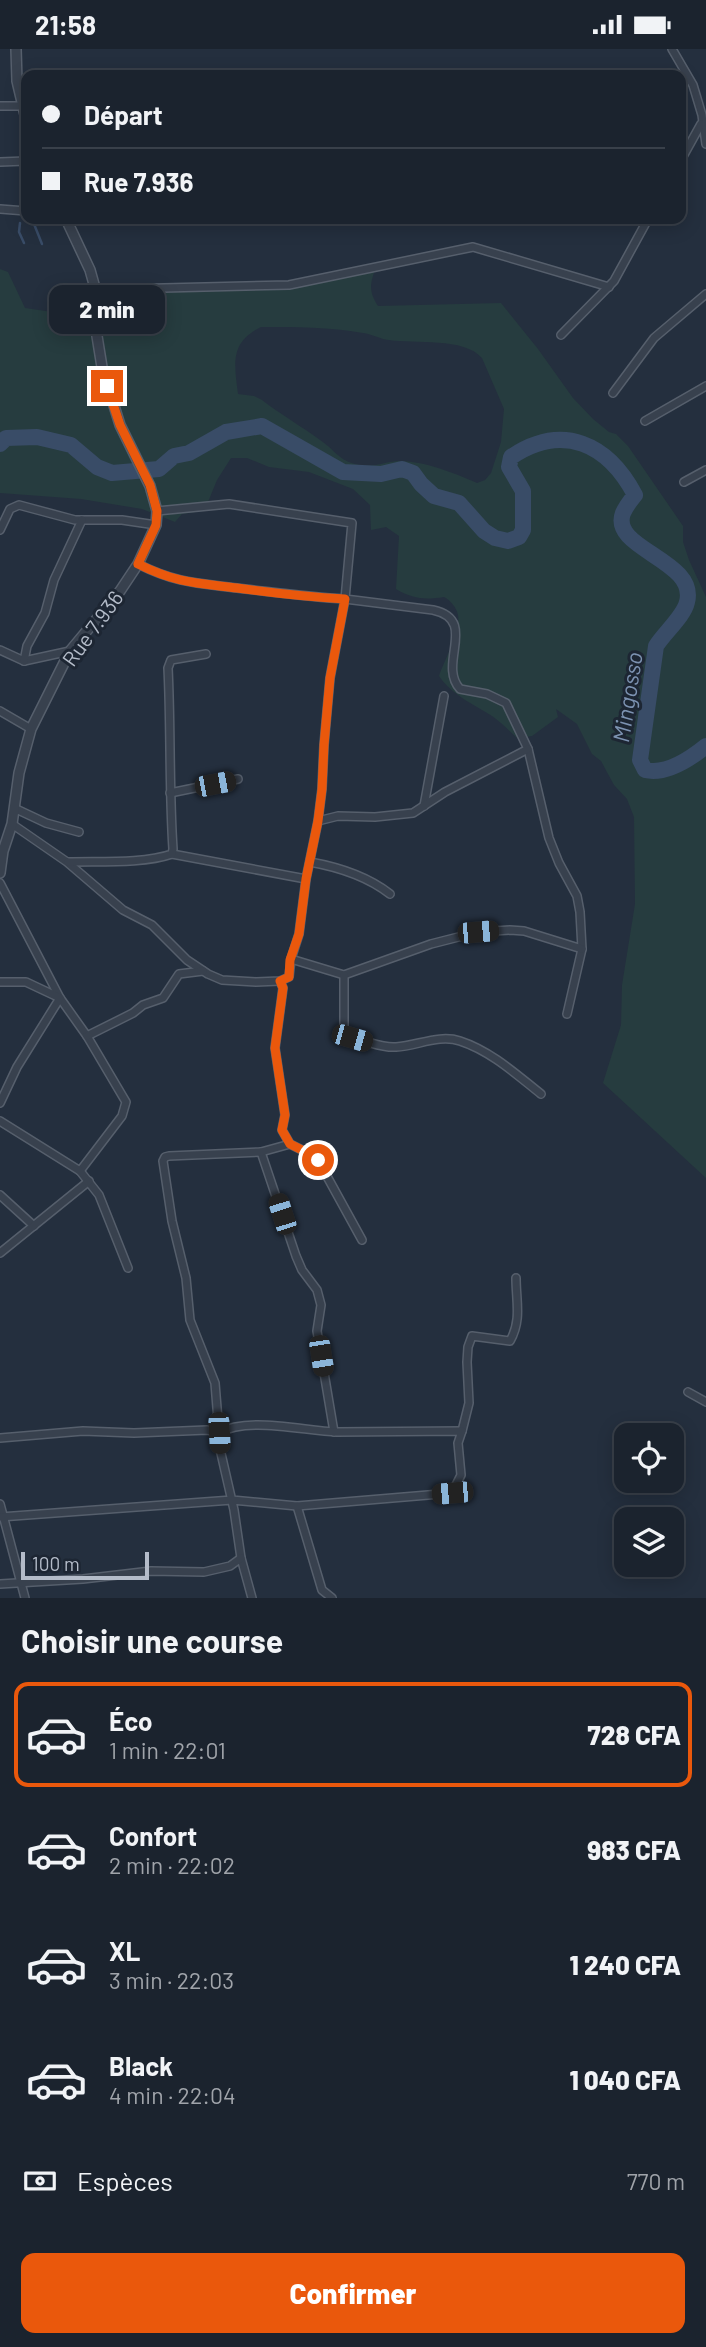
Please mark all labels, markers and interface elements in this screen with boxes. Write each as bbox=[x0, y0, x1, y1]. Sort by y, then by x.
text: 21:58 bbox=[35, 9, 96, 40]
text: Départ bbox=[84, 99, 163, 130]
text: Rue 7.936 bbox=[84, 166, 194, 197]
callout: 2 min bbox=[49, 285, 165, 333]
text: 2 min bbox=[79, 295, 135, 323]
route end bbox=[91, 370, 123, 402]
street label: Rue 7.936 bbox=[56, 585, 128, 671]
water label: Mingosso bbox=[606, 650, 648, 744]
car bbox=[193, 770, 238, 798]
car bbox=[457, 920, 500, 944]
car bbox=[329, 1022, 376, 1054]
route start bbox=[302, 1144, 334, 1176]
car bbox=[266, 1191, 299, 1237]
car bbox=[308, 1334, 335, 1378]
car bbox=[208, 1411, 231, 1455]
map controls bbox=[614, 1423, 684, 1577]
button: locate bbox=[614, 1423, 684, 1493]
car bbox=[431, 1481, 474, 1505]
button: layers bbox=[614, 1507, 684, 1577]
scale bar bbox=[21, 1549, 149, 1581]
text: 100 m bbox=[32, 1552, 80, 1575]
text: Choisir une course bbox=[21, 1621, 283, 1659]
icon: car bbox=[25, 1703, 88, 1766]
text: Éco bbox=[109, 1705, 152, 1736]
text: 728 CFA bbox=[588, 1719, 681, 1750]
text: 1 min · 22:01 bbox=[109, 1736, 226, 1764]
icon: car bbox=[25, 1818, 88, 1881]
text: Confort bbox=[109, 1820, 197, 1851]
text: 983 CFA bbox=[587, 1834, 681, 1865]
text: 2 min · 22:02 bbox=[109, 1851, 235, 1879]
icon: car bbox=[25, 1933, 88, 1996]
text: XL bbox=[109, 1935, 140, 1966]
text: 1 240 CFA bbox=[569, 1949, 681, 1980]
text: 3 min · 22:03 bbox=[109, 1966, 234, 1994]
icon: car bbox=[25, 2048, 88, 2111]
text: Black bbox=[109, 2050, 173, 2081]
text: 1 040 CFA bbox=[569, 2064, 681, 2095]
text: 4 min · 22:04 bbox=[109, 2081, 236, 2109]
icon: cash bbox=[21, 2162, 59, 2200]
text: Espèces bbox=[77, 2165, 173, 2196]
text: 770 m bbox=[627, 2167, 685, 2195]
button: Confirmer bbox=[21, 2253, 685, 2333]

